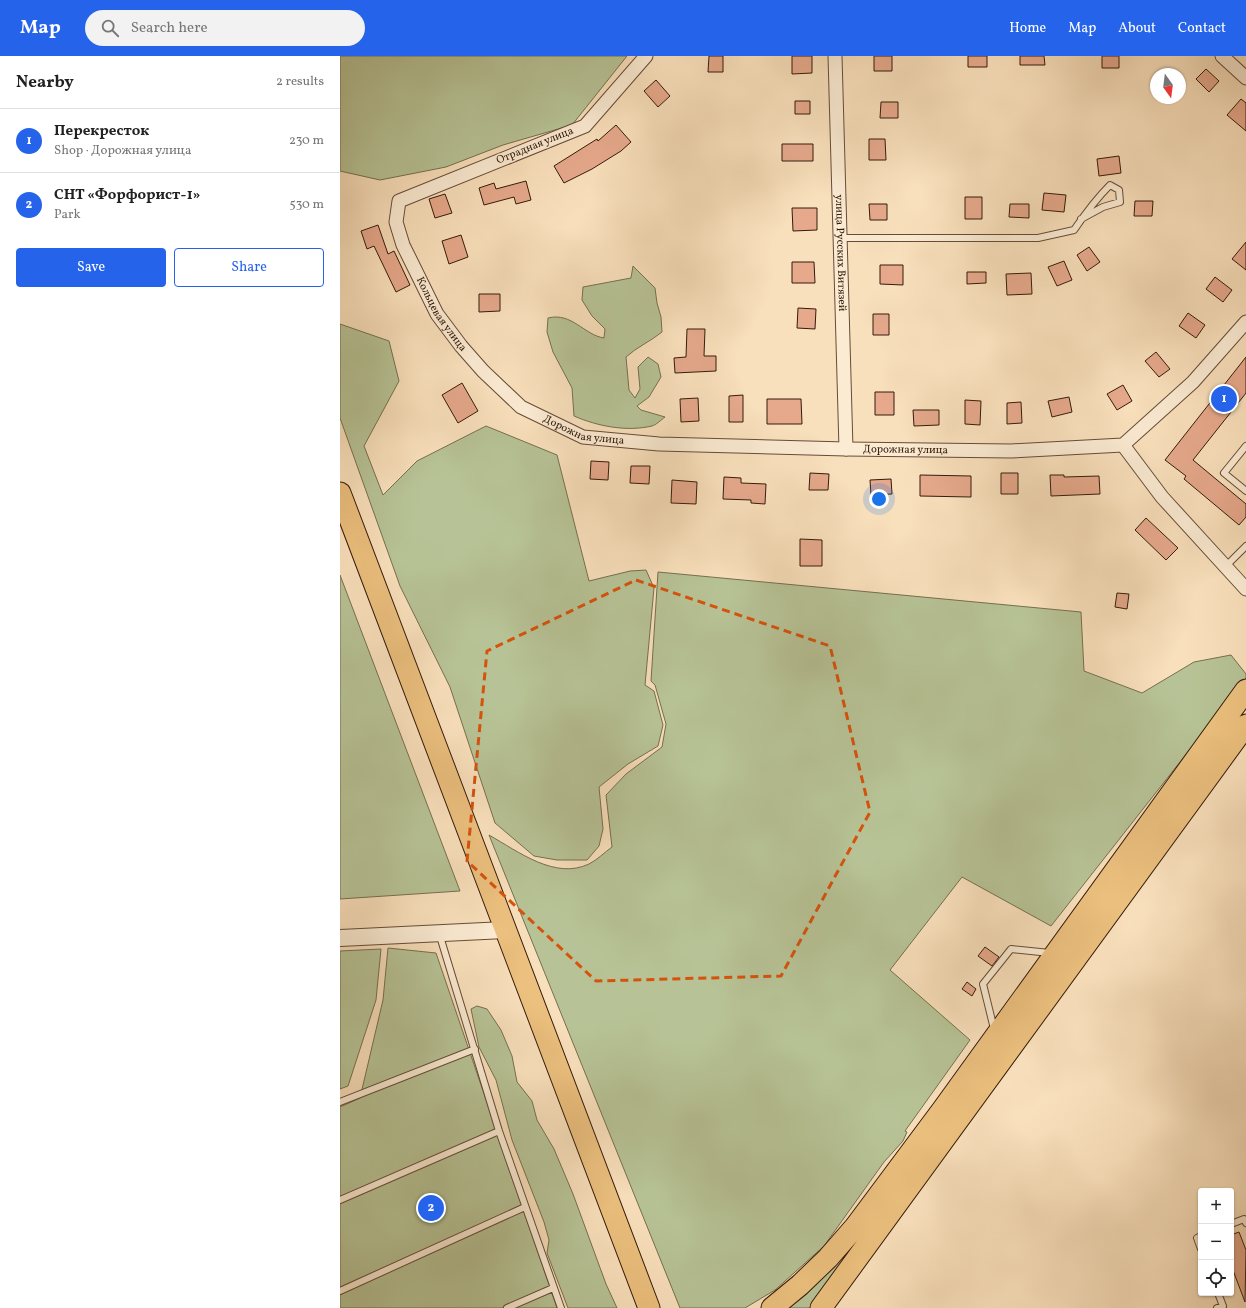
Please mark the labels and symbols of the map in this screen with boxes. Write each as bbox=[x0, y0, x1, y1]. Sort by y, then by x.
north arrow bbox=[1150, 68, 1186, 104]
street label: Отрадная улица bbox=[494, 123, 576, 168]
street label: улица Русских Витязей bbox=[831, 194, 850, 312]
street label: Кольцевая улица bbox=[412, 274, 470, 355]
pin: 1 bbox=[1211, 384, 1237, 414]
street label: Дорожная улица bbox=[540, 411, 625, 448]
street label: Дорожная улица bbox=[863, 442, 949, 458]
your location bbox=[869, 489, 889, 509]
pin: 2 bbox=[418, 1193, 444, 1223]

